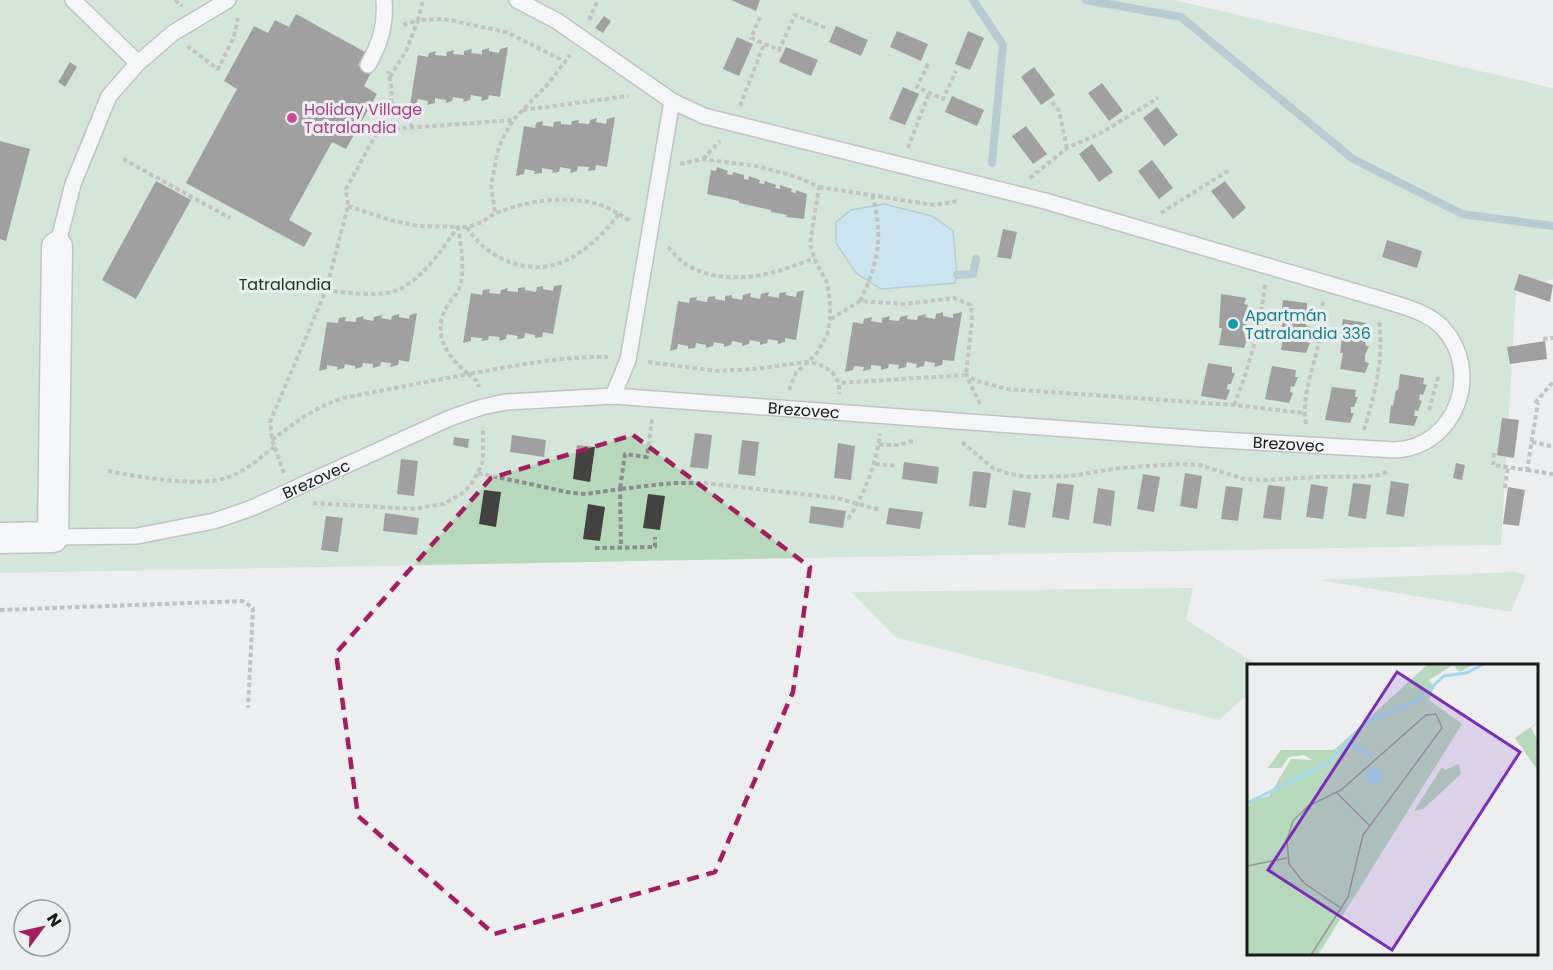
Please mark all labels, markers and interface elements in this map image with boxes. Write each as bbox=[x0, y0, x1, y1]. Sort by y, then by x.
place label: Holiday Village Tatralandia bbox=[304, 98, 422, 139]
marker: Holiday Village Tatralandia bbox=[285, 111, 299, 125]
park label: Tatralandia bbox=[239, 273, 331, 296]
place label: Apartmán Tatralandia 336 bbox=[1245, 304, 1371, 345]
marker: Apartmán Tatralandia 336 bbox=[1226, 317, 1240, 331]
street label: Brezovec bbox=[767, 396, 841, 424]
street label: Brezovec bbox=[1252, 431, 1325, 458]
street label: Brezovec bbox=[279, 454, 354, 505]
inset map bbox=[1247, 664, 1538, 955]
north arrow bbox=[12, 898, 72, 958]
text: N bbox=[41, 909, 67, 931]

